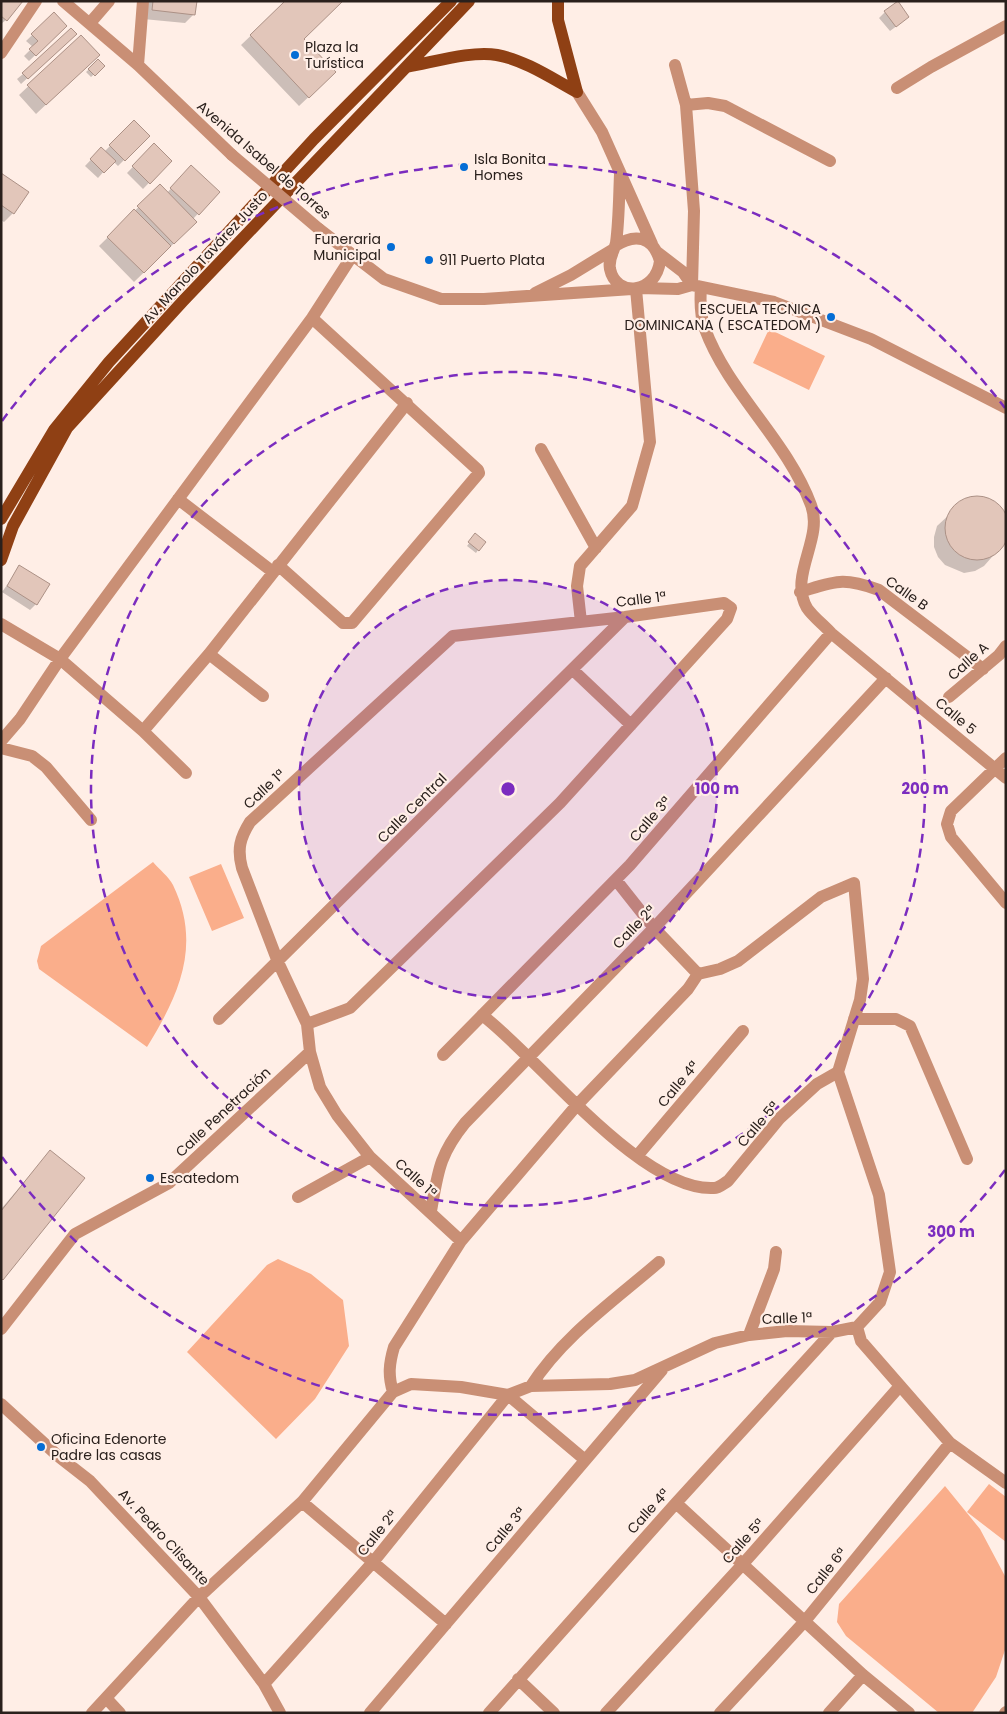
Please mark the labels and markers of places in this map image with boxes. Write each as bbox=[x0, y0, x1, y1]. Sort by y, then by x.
place label: Plaza la Turística bbox=[305, 37, 364, 73]
marker: Plaza la Turística bbox=[289, 49, 301, 61]
place label: Isla Bonita Homes bbox=[474, 149, 546, 185]
marker: Isla Bonita Homes bbox=[458, 161, 470, 173]
place label: Funeraria Municipal bbox=[313, 229, 381, 265]
marker: Funeraria Municipal bbox=[385, 241, 397, 253]
place label: 911 Puerto Plata bbox=[439, 250, 545, 270]
marker: 911 Puerto Plata bbox=[423, 254, 435, 266]
place label: ESCUELA TECNICA DOMINICANA ( ESCATEDOM ) bbox=[625, 299, 821, 335]
marker: ESCUELA TECNICA DOMINICANA ( ESCATEDOM ) bbox=[825, 311, 837, 323]
centre of rings bbox=[499, 780, 517, 798]
place label: Escatedom bbox=[160, 1168, 239, 1188]
marker: Escatedom bbox=[144, 1172, 156, 1184]
place label: Oficina Edenorte Padre las casas bbox=[51, 1429, 167, 1465]
marker: Oficina Edenorte Padre las casas bbox=[35, 1441, 47, 1453]

